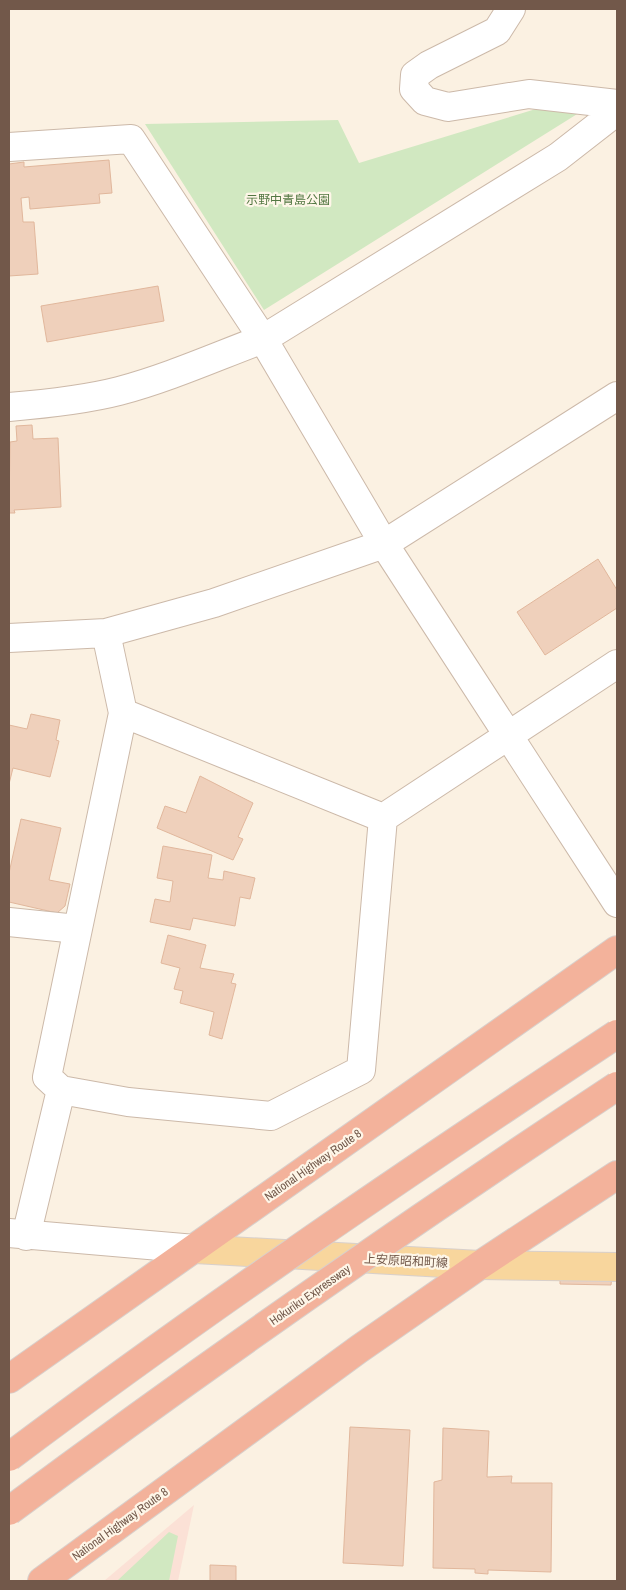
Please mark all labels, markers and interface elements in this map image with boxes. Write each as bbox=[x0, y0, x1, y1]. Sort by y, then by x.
park label: 示野中青島公園 bbox=[246, 192, 330, 208]
street label: National Highway Route 8 bbox=[261, 1126, 365, 1204]
street label: 上安原昭和町線 bbox=[364, 1251, 448, 1271]
street label: Hokuriku Expressway bbox=[266, 1261, 354, 1329]
street label: National Highway Route 8 bbox=[69, 1484, 171, 1564]

